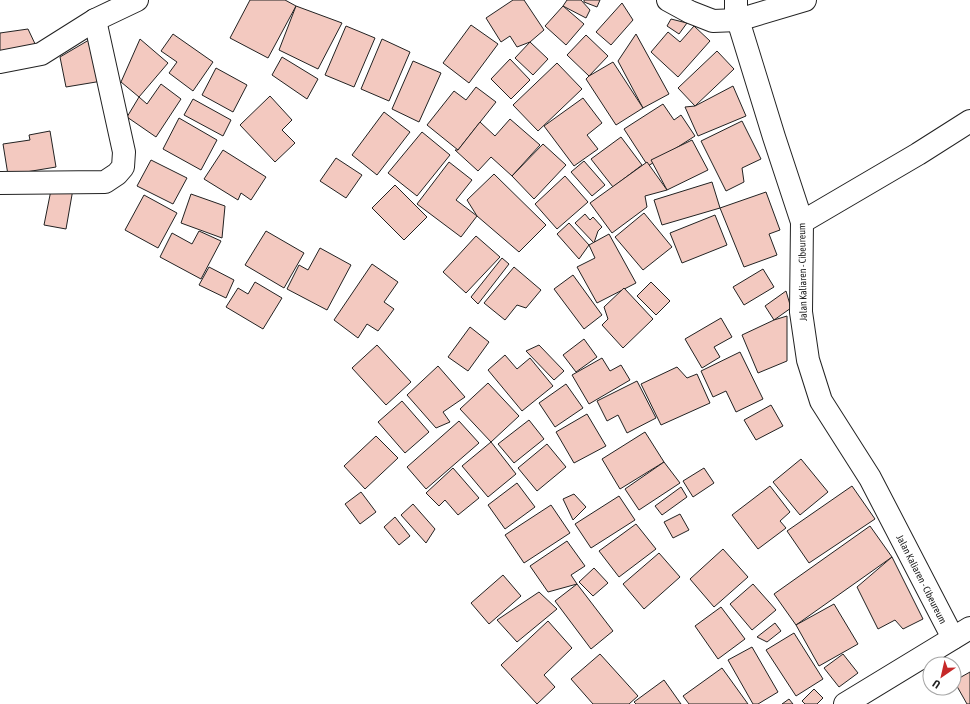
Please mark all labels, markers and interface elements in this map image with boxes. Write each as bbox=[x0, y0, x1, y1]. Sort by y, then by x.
street label: Jalan Kaliaren - Cibeureum bbox=[796, 223, 809, 321]
street label: Jalan Kaliaren - Cibeureum bbox=[894, 533, 949, 626]
north arrow bbox=[922, 656, 962, 696]
text: U bbox=[930, 677, 942, 691]

